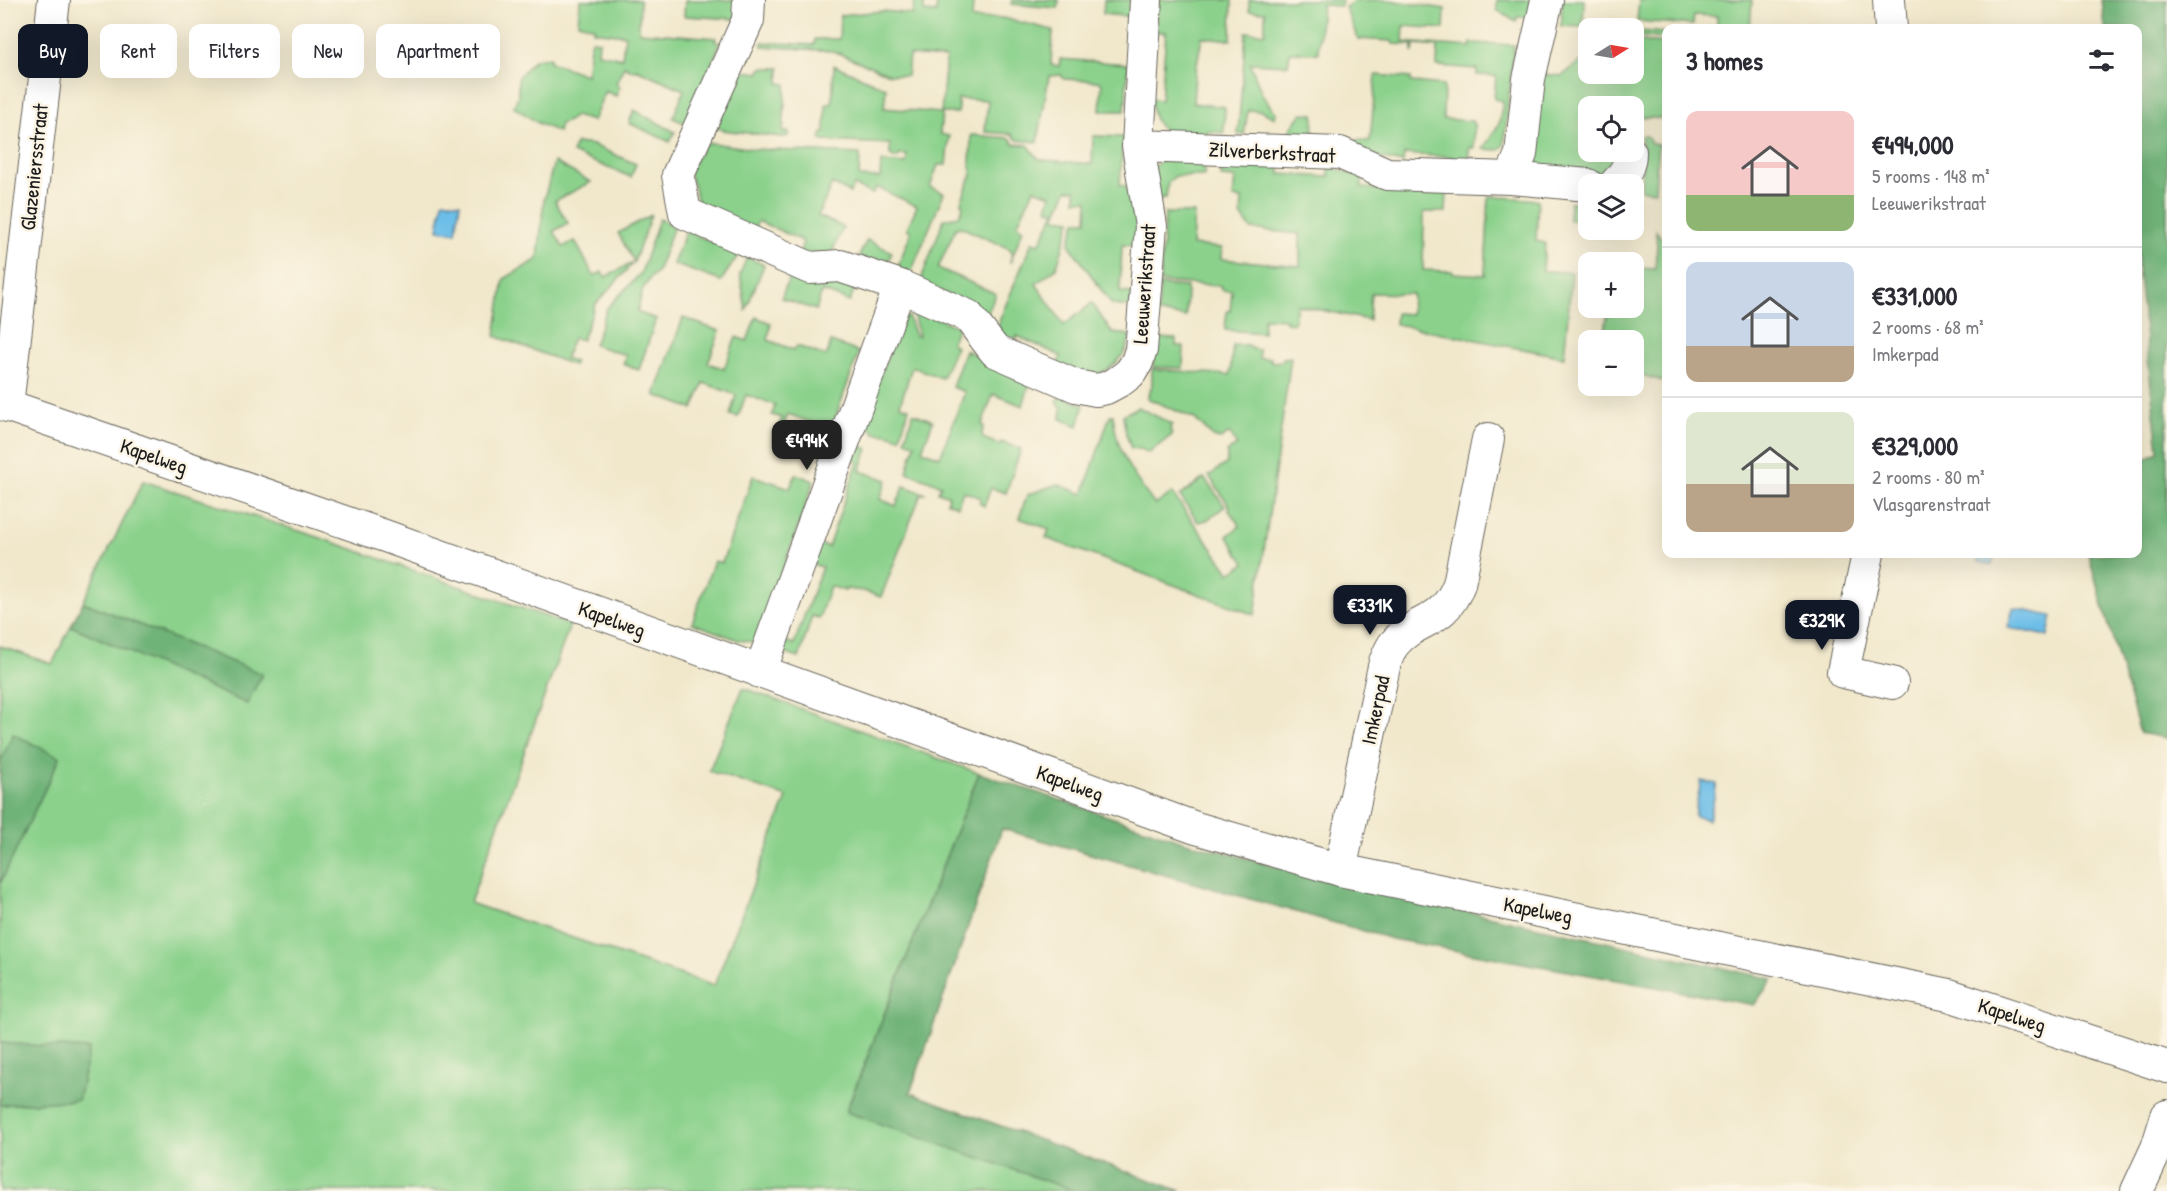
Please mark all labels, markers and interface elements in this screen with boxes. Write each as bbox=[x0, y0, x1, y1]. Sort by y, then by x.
north arrow bbox=[1578, 18, 1644, 84]
map controls bbox=[1578, 18, 1644, 396]
chip: Buy bbox=[18, 24, 88, 78]
chip: Rent bbox=[100, 24, 177, 78]
chip: Filters bbox=[189, 24, 280, 78]
chip: New bbox=[292, 24, 364, 78]
chip: Apartment bbox=[376, 24, 500, 78]
text: 3 homes bbox=[1686, 43, 1763, 78]
icon: filters bbox=[2085, 44, 2118, 77]
button: locate bbox=[1578, 96, 1644, 162]
street label: Glazeniersstraat bbox=[13, 102, 55, 232]
text: €494,000 bbox=[1872, 127, 1954, 162]
street label: Zilverberkstraat bbox=[1208, 134, 1337, 170]
icon: home bbox=[1734, 135, 1806, 207]
text: 5 rooms · 148 m² bbox=[1872, 162, 1990, 189]
button: layers bbox=[1578, 174, 1644, 240]
text: Leeuwerikstraat bbox=[1872, 189, 1986, 216]
street label: Leeuwerikstraat bbox=[1125, 223, 1163, 345]
button: + bbox=[1578, 252, 1644, 318]
text: €331,000 bbox=[1872, 278, 1957, 313]
icon: home bbox=[1734, 286, 1806, 358]
text: 2 rooms · 68 m² bbox=[1872, 313, 1984, 340]
button: − bbox=[1578, 330, 1644, 396]
text: Imkerpad bbox=[1872, 340, 1938, 367]
pin: €494K bbox=[765, 420, 849, 471]
text: €494K bbox=[786, 426, 828, 453]
text: €329,000 bbox=[1872, 428, 1958, 463]
street label: Kapelweg bbox=[116, 431, 192, 481]
icon: home bbox=[1734, 436, 1806, 508]
text: 2 rooms · 80 m² bbox=[1872, 463, 1985, 490]
text: Vlasgarenstraat bbox=[1872, 490, 1990, 517]
pin: €331K bbox=[1328, 585, 1412, 636]
text: €331K bbox=[1347, 591, 1393, 618]
street label: Kapelweg bbox=[574, 593, 650, 645]
pin: €329K bbox=[1780, 600, 1864, 651]
text: €329K bbox=[1799, 606, 1845, 633]
street label: Imkerpad bbox=[1354, 673, 1396, 747]
street label: Kapelweg bbox=[1032, 757, 1108, 809]
street label: Kapelweg bbox=[1501, 889, 1575, 931]
street label: Kapelweg bbox=[1974, 990, 2050, 1040]

